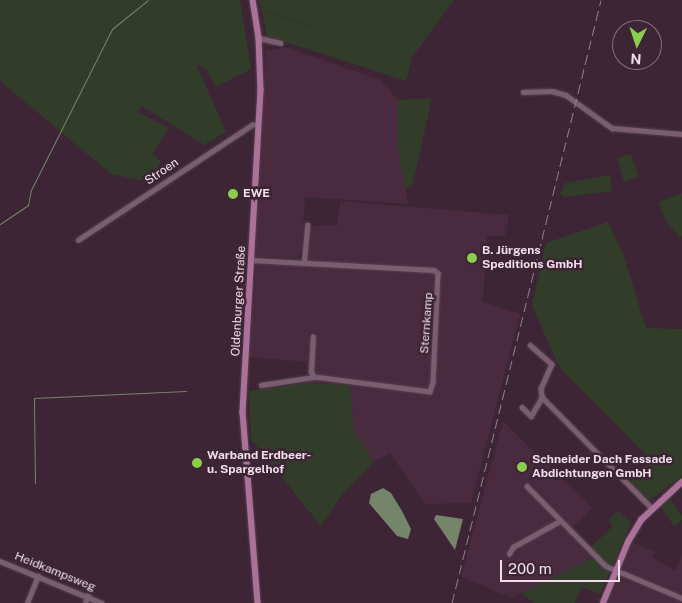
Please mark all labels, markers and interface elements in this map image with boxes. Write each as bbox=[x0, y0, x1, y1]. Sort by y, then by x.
north arrow bbox=[612, 20, 662, 70]
text: N bbox=[630, 51, 642, 67]
street label: Stroen bbox=[142, 156, 182, 188]
place label: EWE bbox=[243, 187, 270, 201]
marker: EWE bbox=[227, 188, 239, 200]
place label: B. Jürgens Speditions GmbH bbox=[482, 244, 582, 272]
street label: Oldenburger Straße bbox=[229, 245, 249, 357]
marker: B. Jürgens Speditions GmbH bbox=[466, 252, 478, 264]
street label: Sternkamp bbox=[418, 292, 436, 354]
place label: Warband Erdbeer- u. Spargelhof bbox=[207, 449, 311, 477]
place label: Schneider Dach Fassade Abdichtungen GmbH bbox=[532, 453, 672, 481]
marker: Warband Erdbeer- u. Spargelhof bbox=[191, 457, 203, 469]
marker: Schneider Dach Fassade Abdichtungen GmbH bbox=[516, 461, 528, 473]
street label: Heidkampsweg bbox=[12, 549, 98, 595]
scale bar bbox=[502, 550, 622, 582]
text: 200 m bbox=[508, 560, 552, 577]

